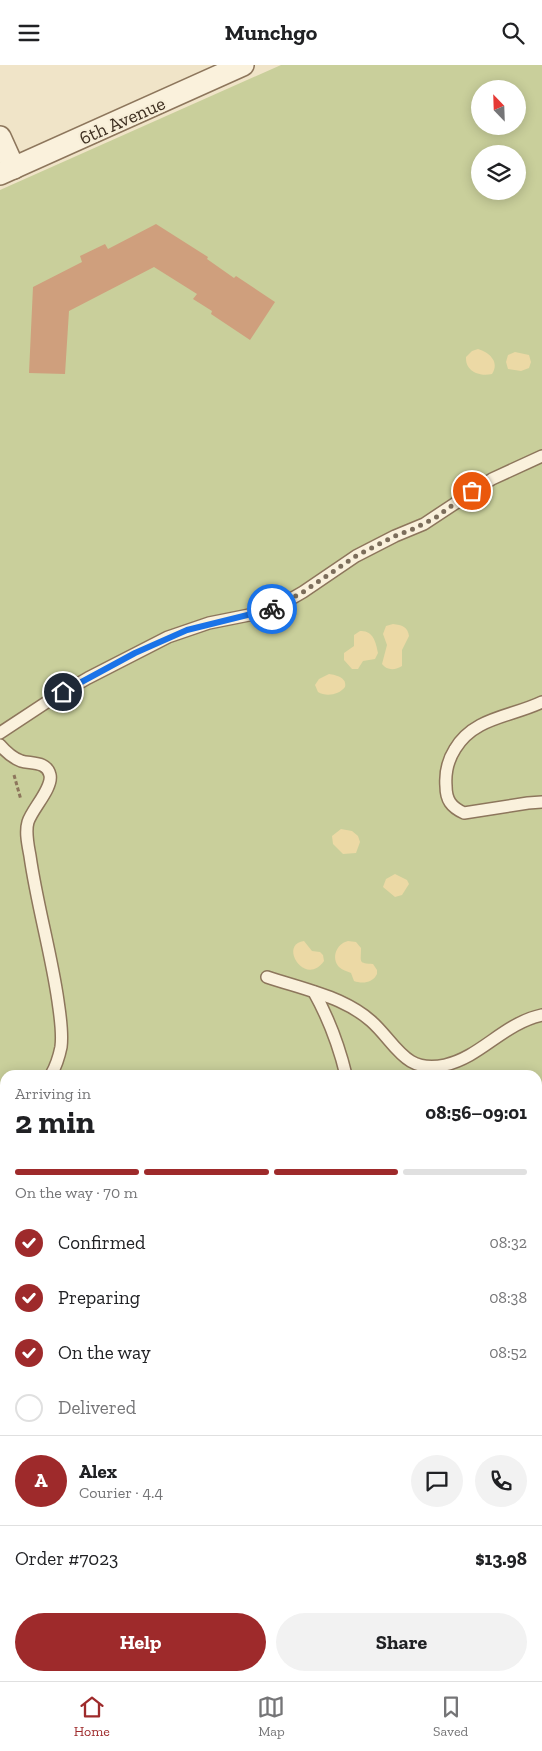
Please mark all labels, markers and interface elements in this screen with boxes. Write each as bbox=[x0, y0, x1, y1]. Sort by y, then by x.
icon: menu bbox=[15, 19, 43, 47]
text: Munchgo bbox=[225, 19, 317, 46]
icon: search bbox=[499, 19, 527, 47]
north arrow bbox=[471, 80, 526, 135]
map controls bbox=[471, 80, 526, 200]
street label: 6th Avenue bbox=[76, 91, 169, 150]
button: layers bbox=[471, 145, 526, 200]
pin bbox=[451, 470, 493, 512]
icon: bag bbox=[458, 477, 486, 505]
courier bbox=[247, 584, 297, 634]
icon: bike bbox=[258, 595, 286, 623]
pin bbox=[42, 671, 84, 713]
icon: home bbox=[49, 678, 77, 706]
text: Arriving in bbox=[15, 1084, 91, 1103]
text: 08:56–09:01 bbox=[425, 1101, 527, 1124]
text: 2 min bbox=[15, 1103, 95, 1141]
text: On the way · 70 m bbox=[15, 1183, 138, 1202]
icon: check bbox=[15, 1229, 43, 1257]
text: Confirmed bbox=[58, 1231, 145, 1254]
text: 08:32 bbox=[490, 1233, 527, 1252]
icon: check bbox=[15, 1284, 43, 1312]
text: Preparing bbox=[58, 1286, 140, 1309]
text: 08:38 bbox=[489, 1288, 527, 1307]
icon: check bbox=[15, 1339, 43, 1367]
text: On the way bbox=[58, 1341, 151, 1364]
text: 08:52 bbox=[489, 1343, 527, 1362]
text: Delivered bbox=[58, 1396, 136, 1419]
button: chat bbox=[411, 1455, 463, 1507]
button: phone bbox=[475, 1455, 527, 1507]
text: Alex bbox=[79, 1460, 117, 1483]
text: A bbox=[34, 1469, 48, 1492]
text: Courier · 4.4 bbox=[79, 1483, 163, 1502]
text: Order #7023 bbox=[15, 1547, 118, 1570]
text: $13.98 bbox=[475, 1547, 527, 1570]
button: Help bbox=[15, 1613, 266, 1671]
button: Share bbox=[276, 1613, 527, 1671]
tab: Home bbox=[74, 1693, 110, 1740]
tab: Map bbox=[257, 1693, 285, 1740]
tab: Saved bbox=[433, 1693, 468, 1740]

